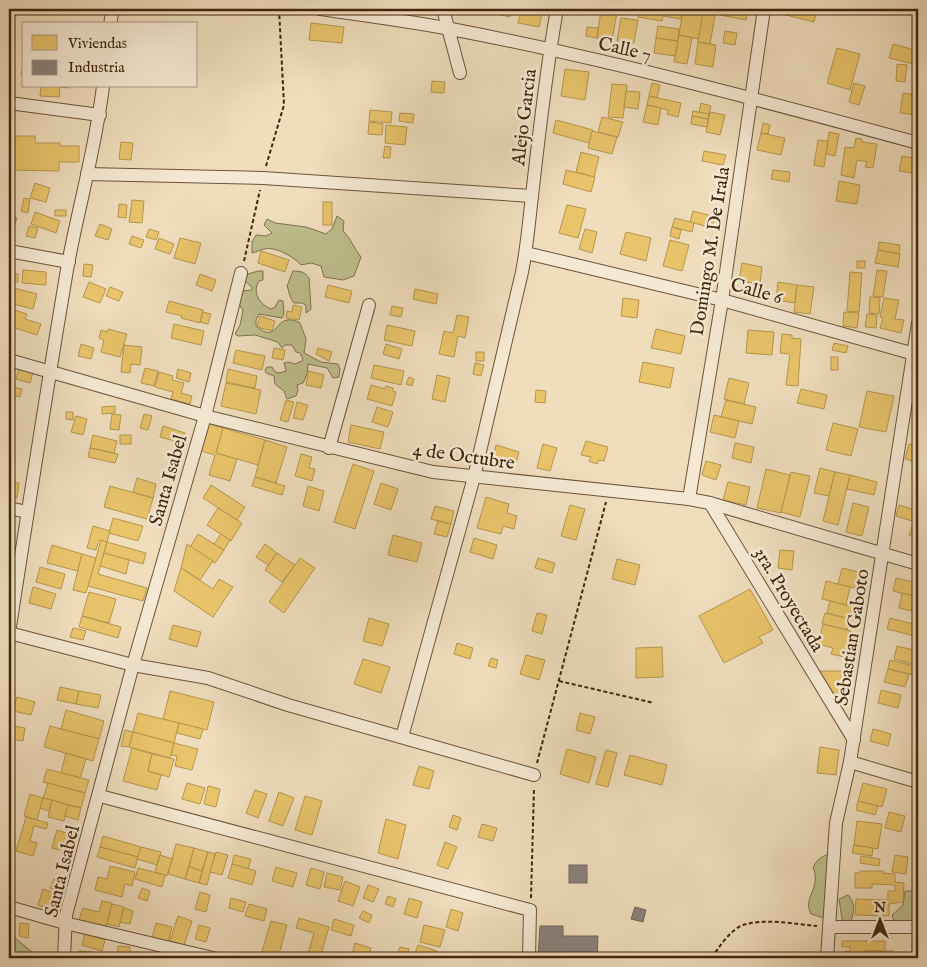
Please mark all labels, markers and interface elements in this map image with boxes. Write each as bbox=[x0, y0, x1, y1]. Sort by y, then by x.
legend bbox=[22, 22, 198, 88]
street label: Calle 7 bbox=[596, 32, 653, 68]
text: Viviendas bbox=[67, 34, 127, 53]
text: Industria bbox=[68, 58, 125, 77]
street label: Alejo Garcia bbox=[507, 67, 543, 168]
street label: Domingo M. De Irala bbox=[686, 164, 736, 338]
street label: Calle 6 bbox=[728, 273, 786, 311]
street label: Santa Isabel bbox=[144, 431, 194, 529]
street label: 4 de Octubre bbox=[411, 438, 516, 476]
street label: 3ra. Proyectada bbox=[748, 543, 829, 657]
street label: Sebastian Gaboto bbox=[830, 567, 876, 707]
street label: Santa Isabel bbox=[40, 822, 86, 920]
north arrow bbox=[854, 894, 904, 944]
text: N bbox=[873, 899, 886, 917]

